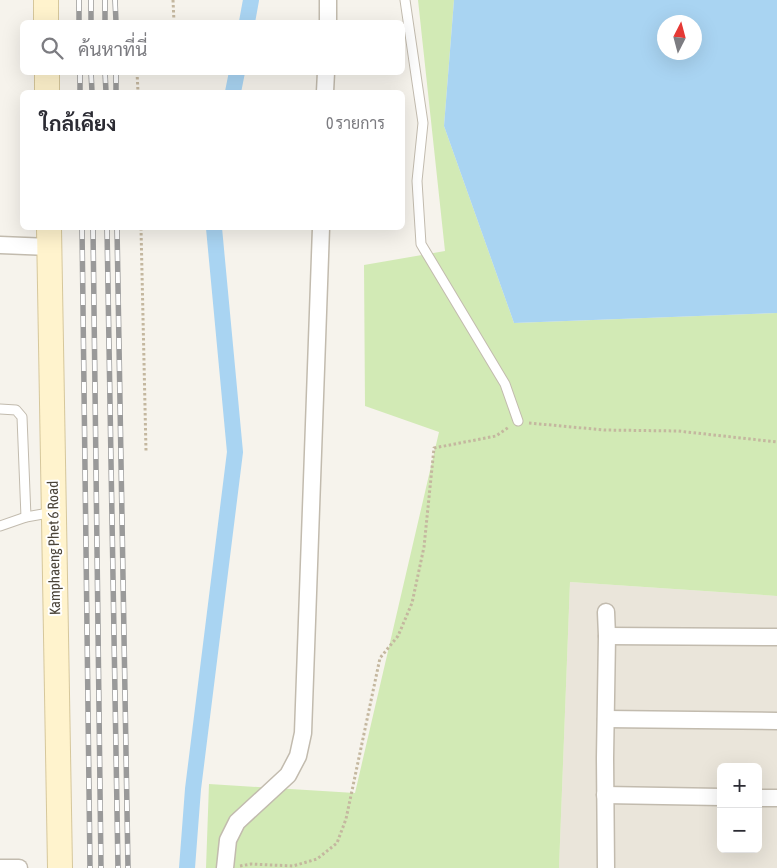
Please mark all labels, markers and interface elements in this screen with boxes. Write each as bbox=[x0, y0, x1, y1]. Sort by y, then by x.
north arrow bbox=[657, 15, 702, 60]
search box bbox=[20, 20, 405, 75]
icon: search bbox=[38, 34, 66, 62]
text: ค้นหาที่นี่ bbox=[78, 38, 147, 60]
text: ใกล้เคียง bbox=[40, 111, 116, 135]
text: 0 รายการ bbox=[326, 114, 385, 132]
street label: Kamphaeng Phet 6 Road bbox=[44, 481, 63, 615]
map controls bbox=[717, 763, 762, 853]
button: + bbox=[717, 763, 762, 808]
button: − bbox=[717, 808, 762, 853]

